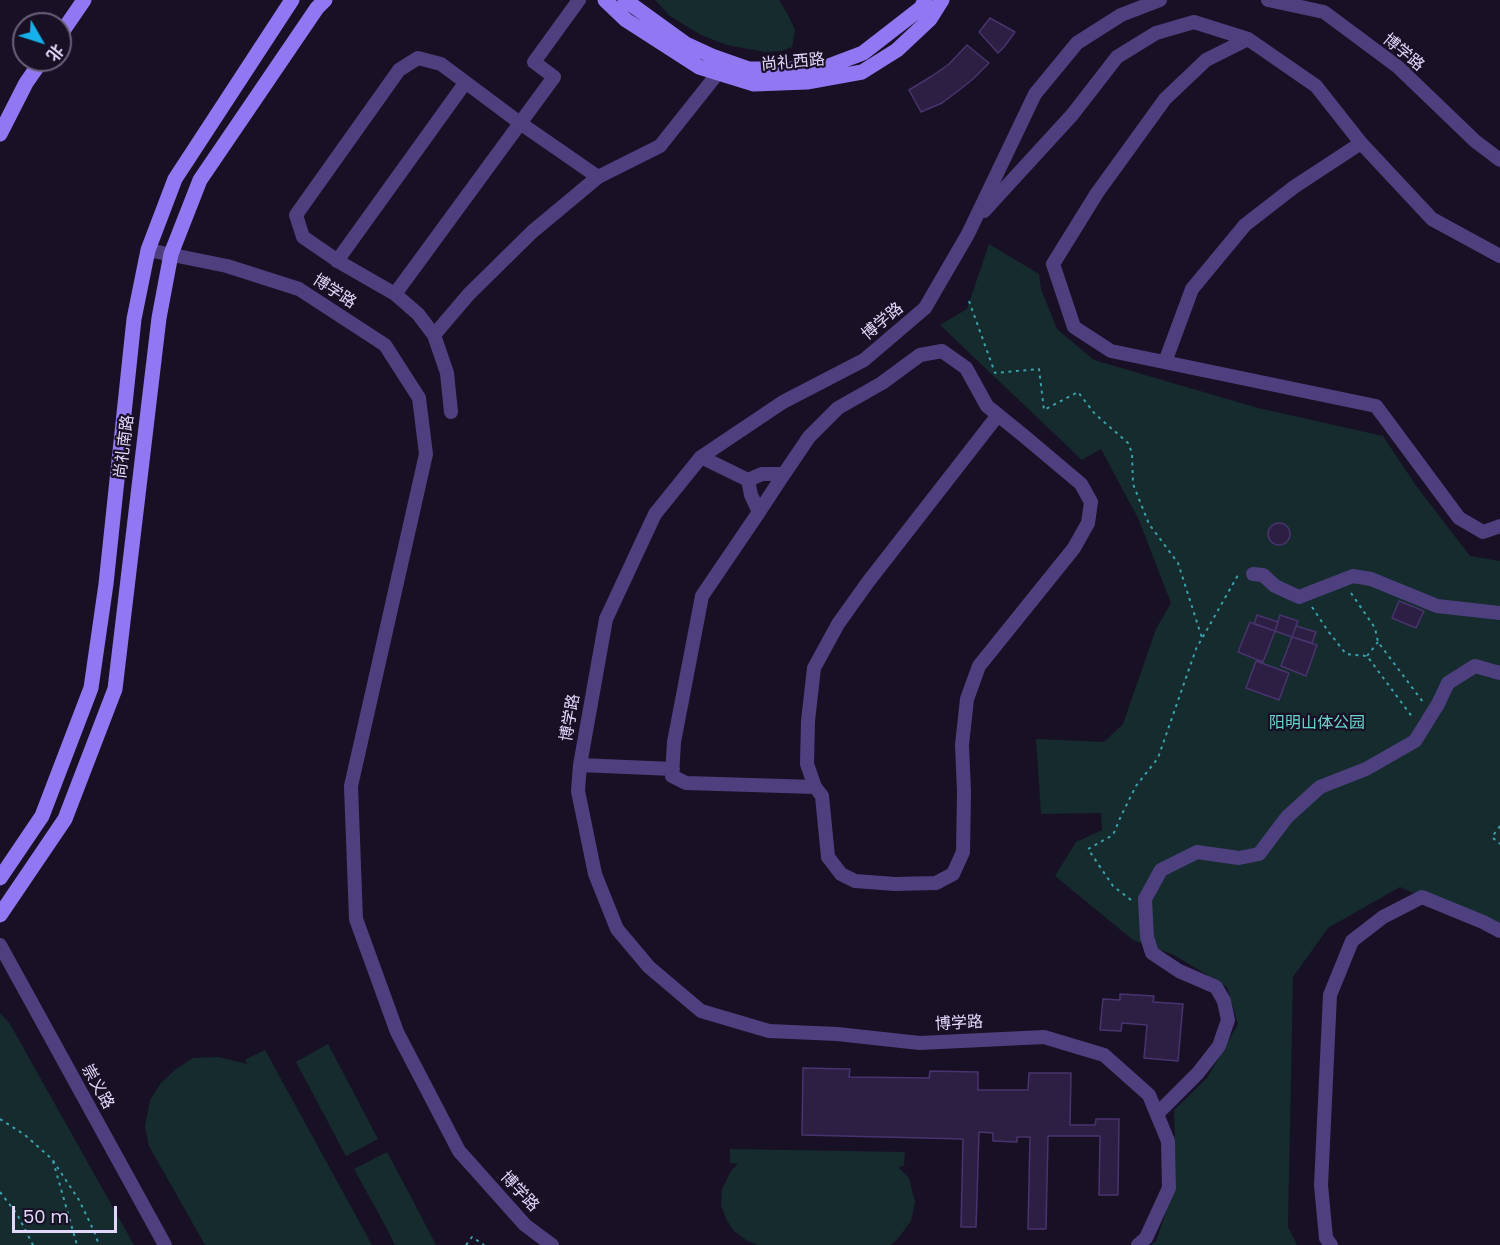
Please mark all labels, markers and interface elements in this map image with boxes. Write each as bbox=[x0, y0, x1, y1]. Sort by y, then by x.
north arrow bbox=[12, 12, 72, 72]
street label: 博学路 bbox=[1378, 30, 1428, 76]
text: 北 bbox=[41, 39, 69, 66]
street label: 尚礼西路 bbox=[760, 51, 826, 75]
street label: 博学路 bbox=[309, 271, 359, 313]
street label: 博学路 bbox=[858, 299, 908, 345]
street label: 尚礼南路 bbox=[112, 414, 138, 480]
street label: 博学路 bbox=[557, 693, 585, 743]
park label: 阳明山体公园 bbox=[1269, 714, 1365, 734]
street label: 博学路 bbox=[935, 1013, 983, 1035]
street label: 崇义路 bbox=[77, 1061, 117, 1113]
street label: 博学路 bbox=[496, 1168, 542, 1216]
scale bar bbox=[15, 1194, 120, 1232]
text: 50 m bbox=[23, 1204, 69, 1229]

